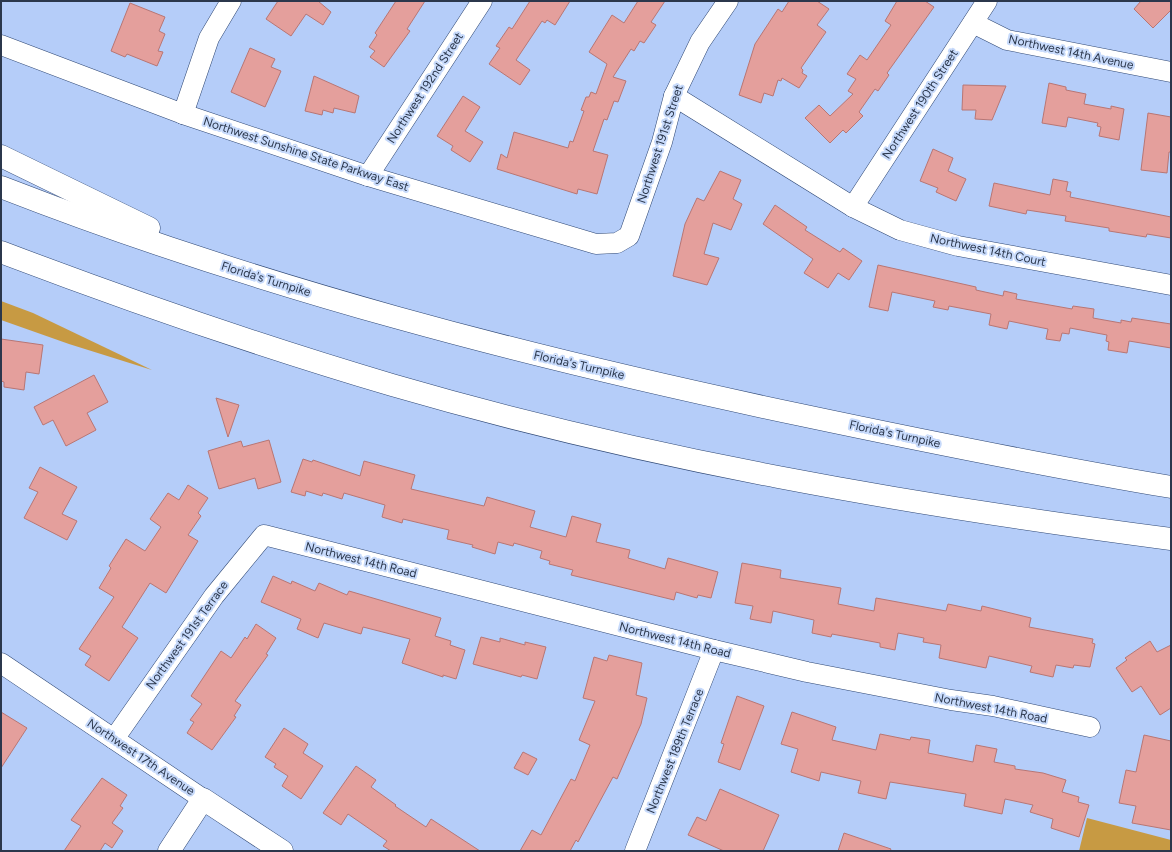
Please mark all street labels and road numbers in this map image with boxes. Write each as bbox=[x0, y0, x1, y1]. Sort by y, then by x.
street label: Northwest 192nd Street bbox=[384, 30, 466, 146]
street label: Northwest 14th Avenue bbox=[1007, 32, 1135, 72]
street label: Northwest 190th Street bbox=[879, 46, 961, 161]
street label: Northwest 191st Street bbox=[634, 83, 686, 205]
street label: Northwest Sunshine State Parkway East bbox=[202, 114, 411, 194]
street label: Northwest 14th Court bbox=[929, 231, 1048, 269]
street label: Florida's Turnpike bbox=[220, 259, 313, 299]
street label: Florida's Turnpike bbox=[532, 348, 626, 382]
street label: Florida's Turnpike bbox=[848, 418, 942, 451]
street label: Northwest 14th Road bbox=[304, 539, 418, 581]
street label: Northwest 191st Terrace bbox=[143, 578, 231, 692]
street label: Northwest 14th Road bbox=[618, 619, 732, 661]
street label: Northwest 189th Terrace bbox=[644, 686, 707, 815]
street label: Northwest 14th Road bbox=[933, 690, 1049, 726]
street label: Northwest 17th Avenue bbox=[85, 716, 198, 798]

